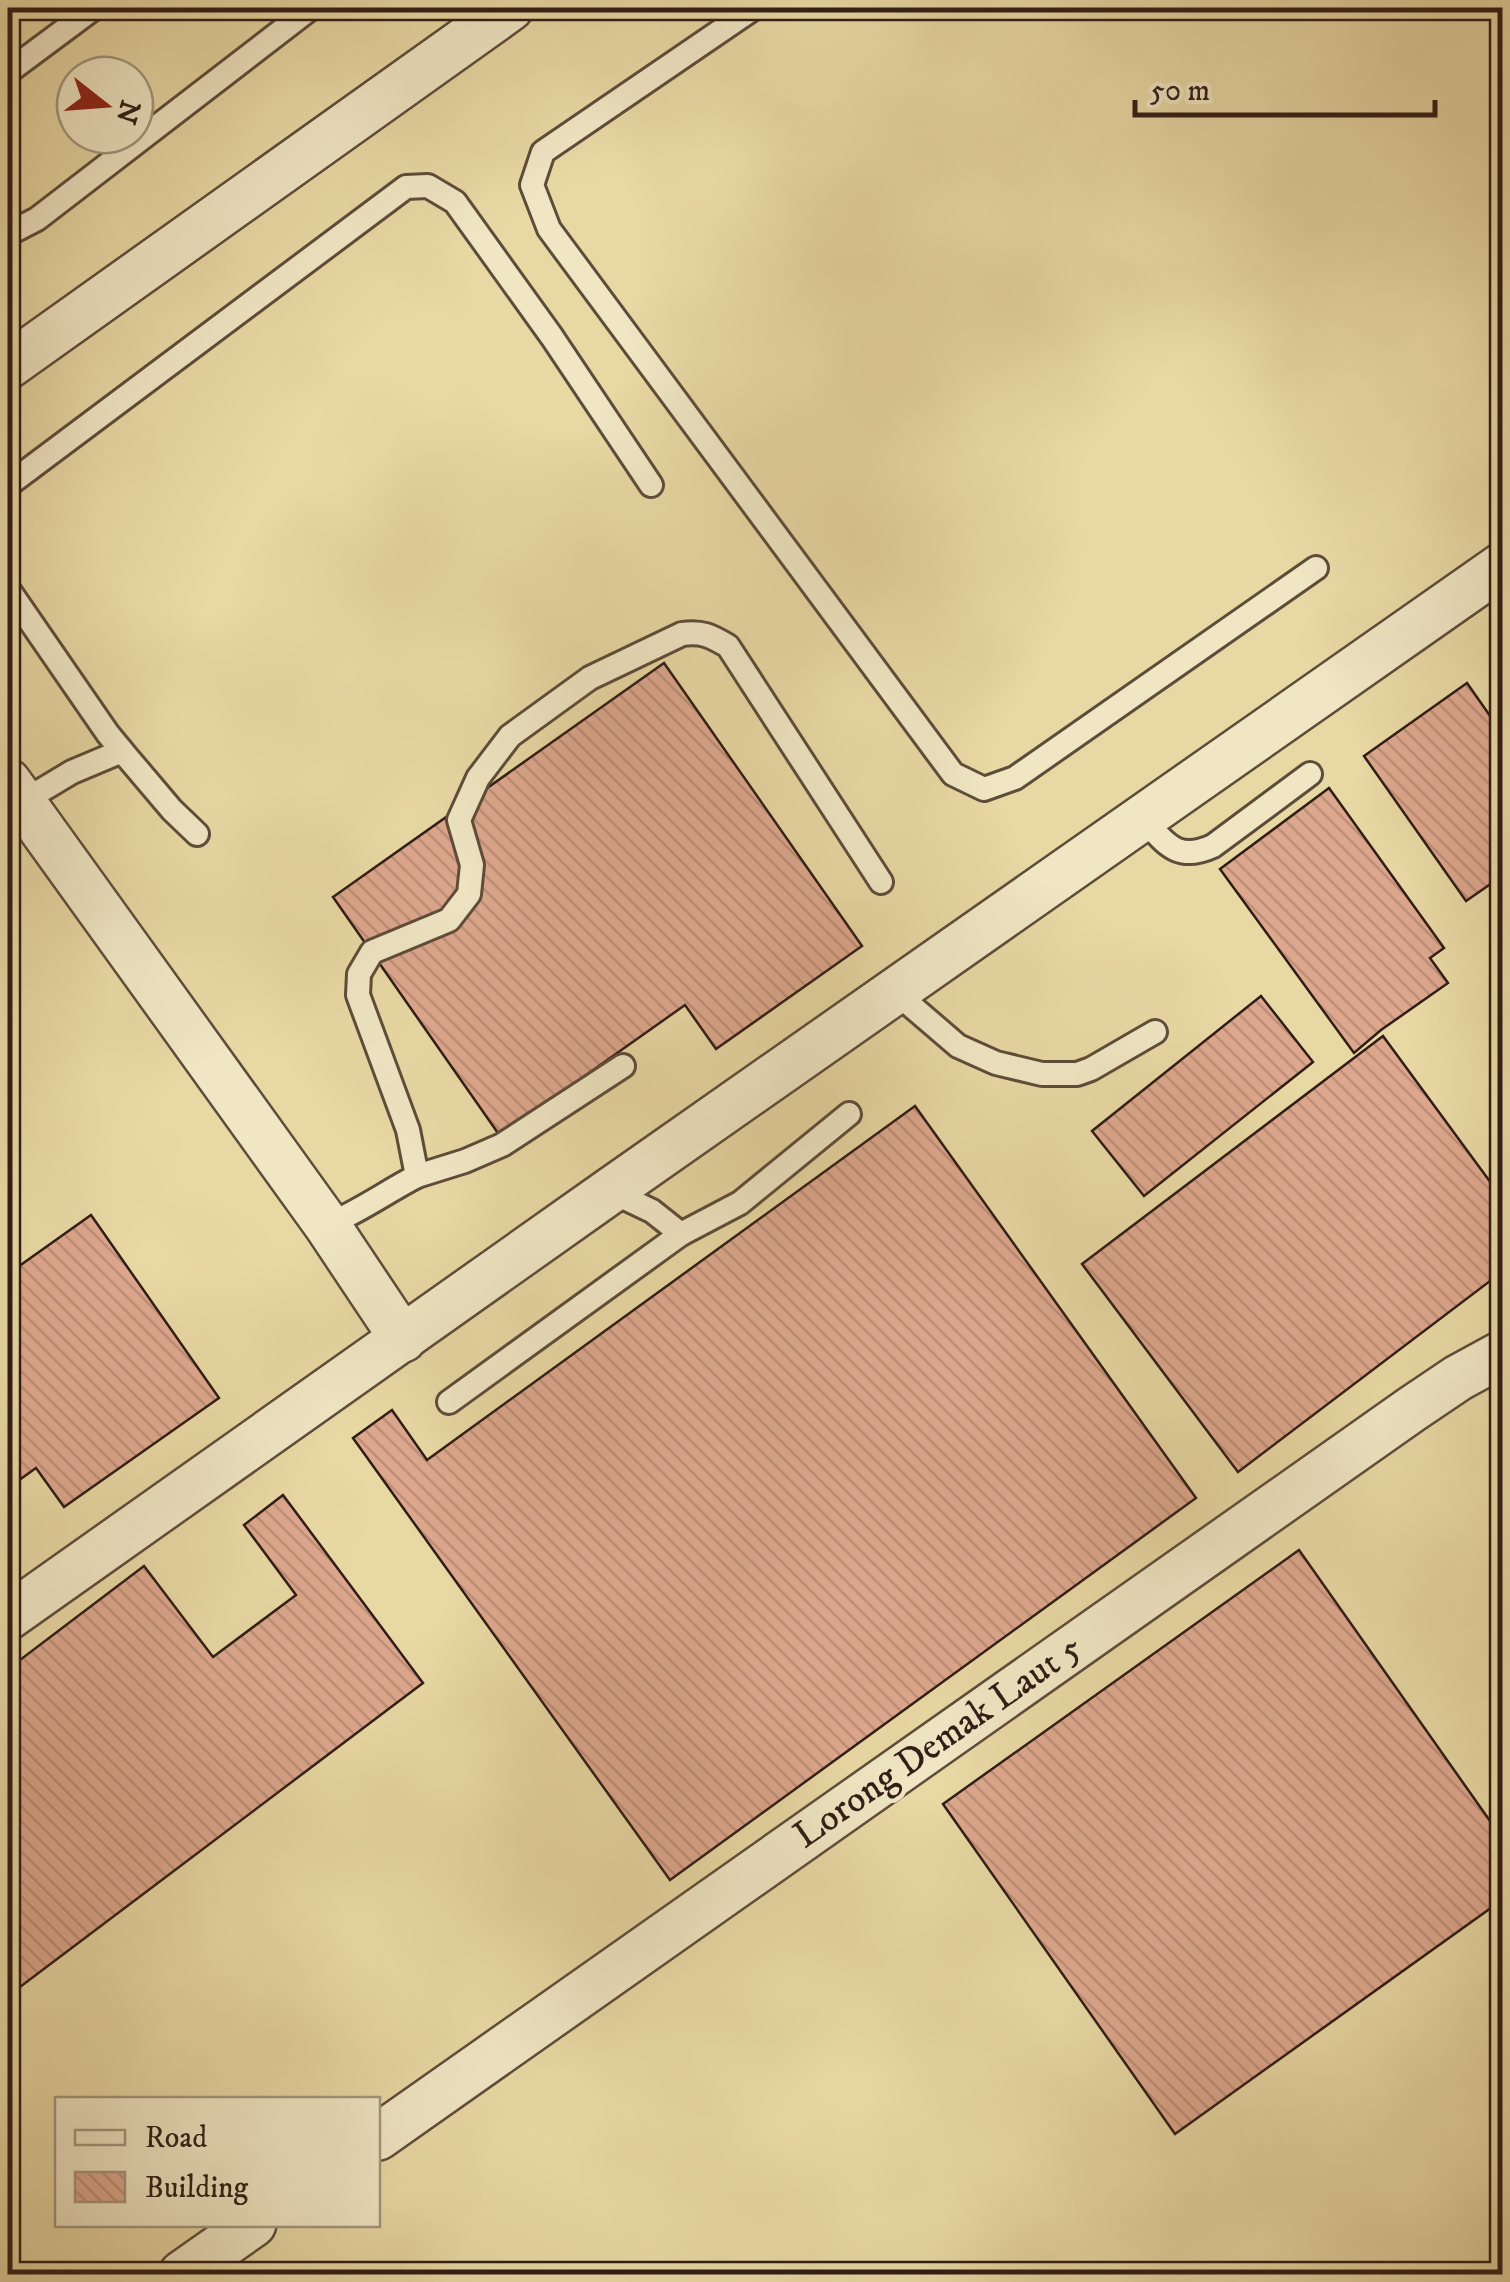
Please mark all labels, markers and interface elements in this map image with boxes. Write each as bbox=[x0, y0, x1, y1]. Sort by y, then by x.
north arrow bbox=[55, 55, 155, 155]
scale bar bbox=[1135, 55, 1435, 117]
text: 50 m bbox=[1150, 73, 1210, 110]
text: N bbox=[107, 96, 148, 128]
street label: Lorong Demak Laut 5 bbox=[784, 1624, 1092, 1860]
legend bbox=[55, 2097, 380, 2227]
text: Road bbox=[145, 2120, 207, 2157]
text: Building bbox=[145, 2170, 249, 2207]

